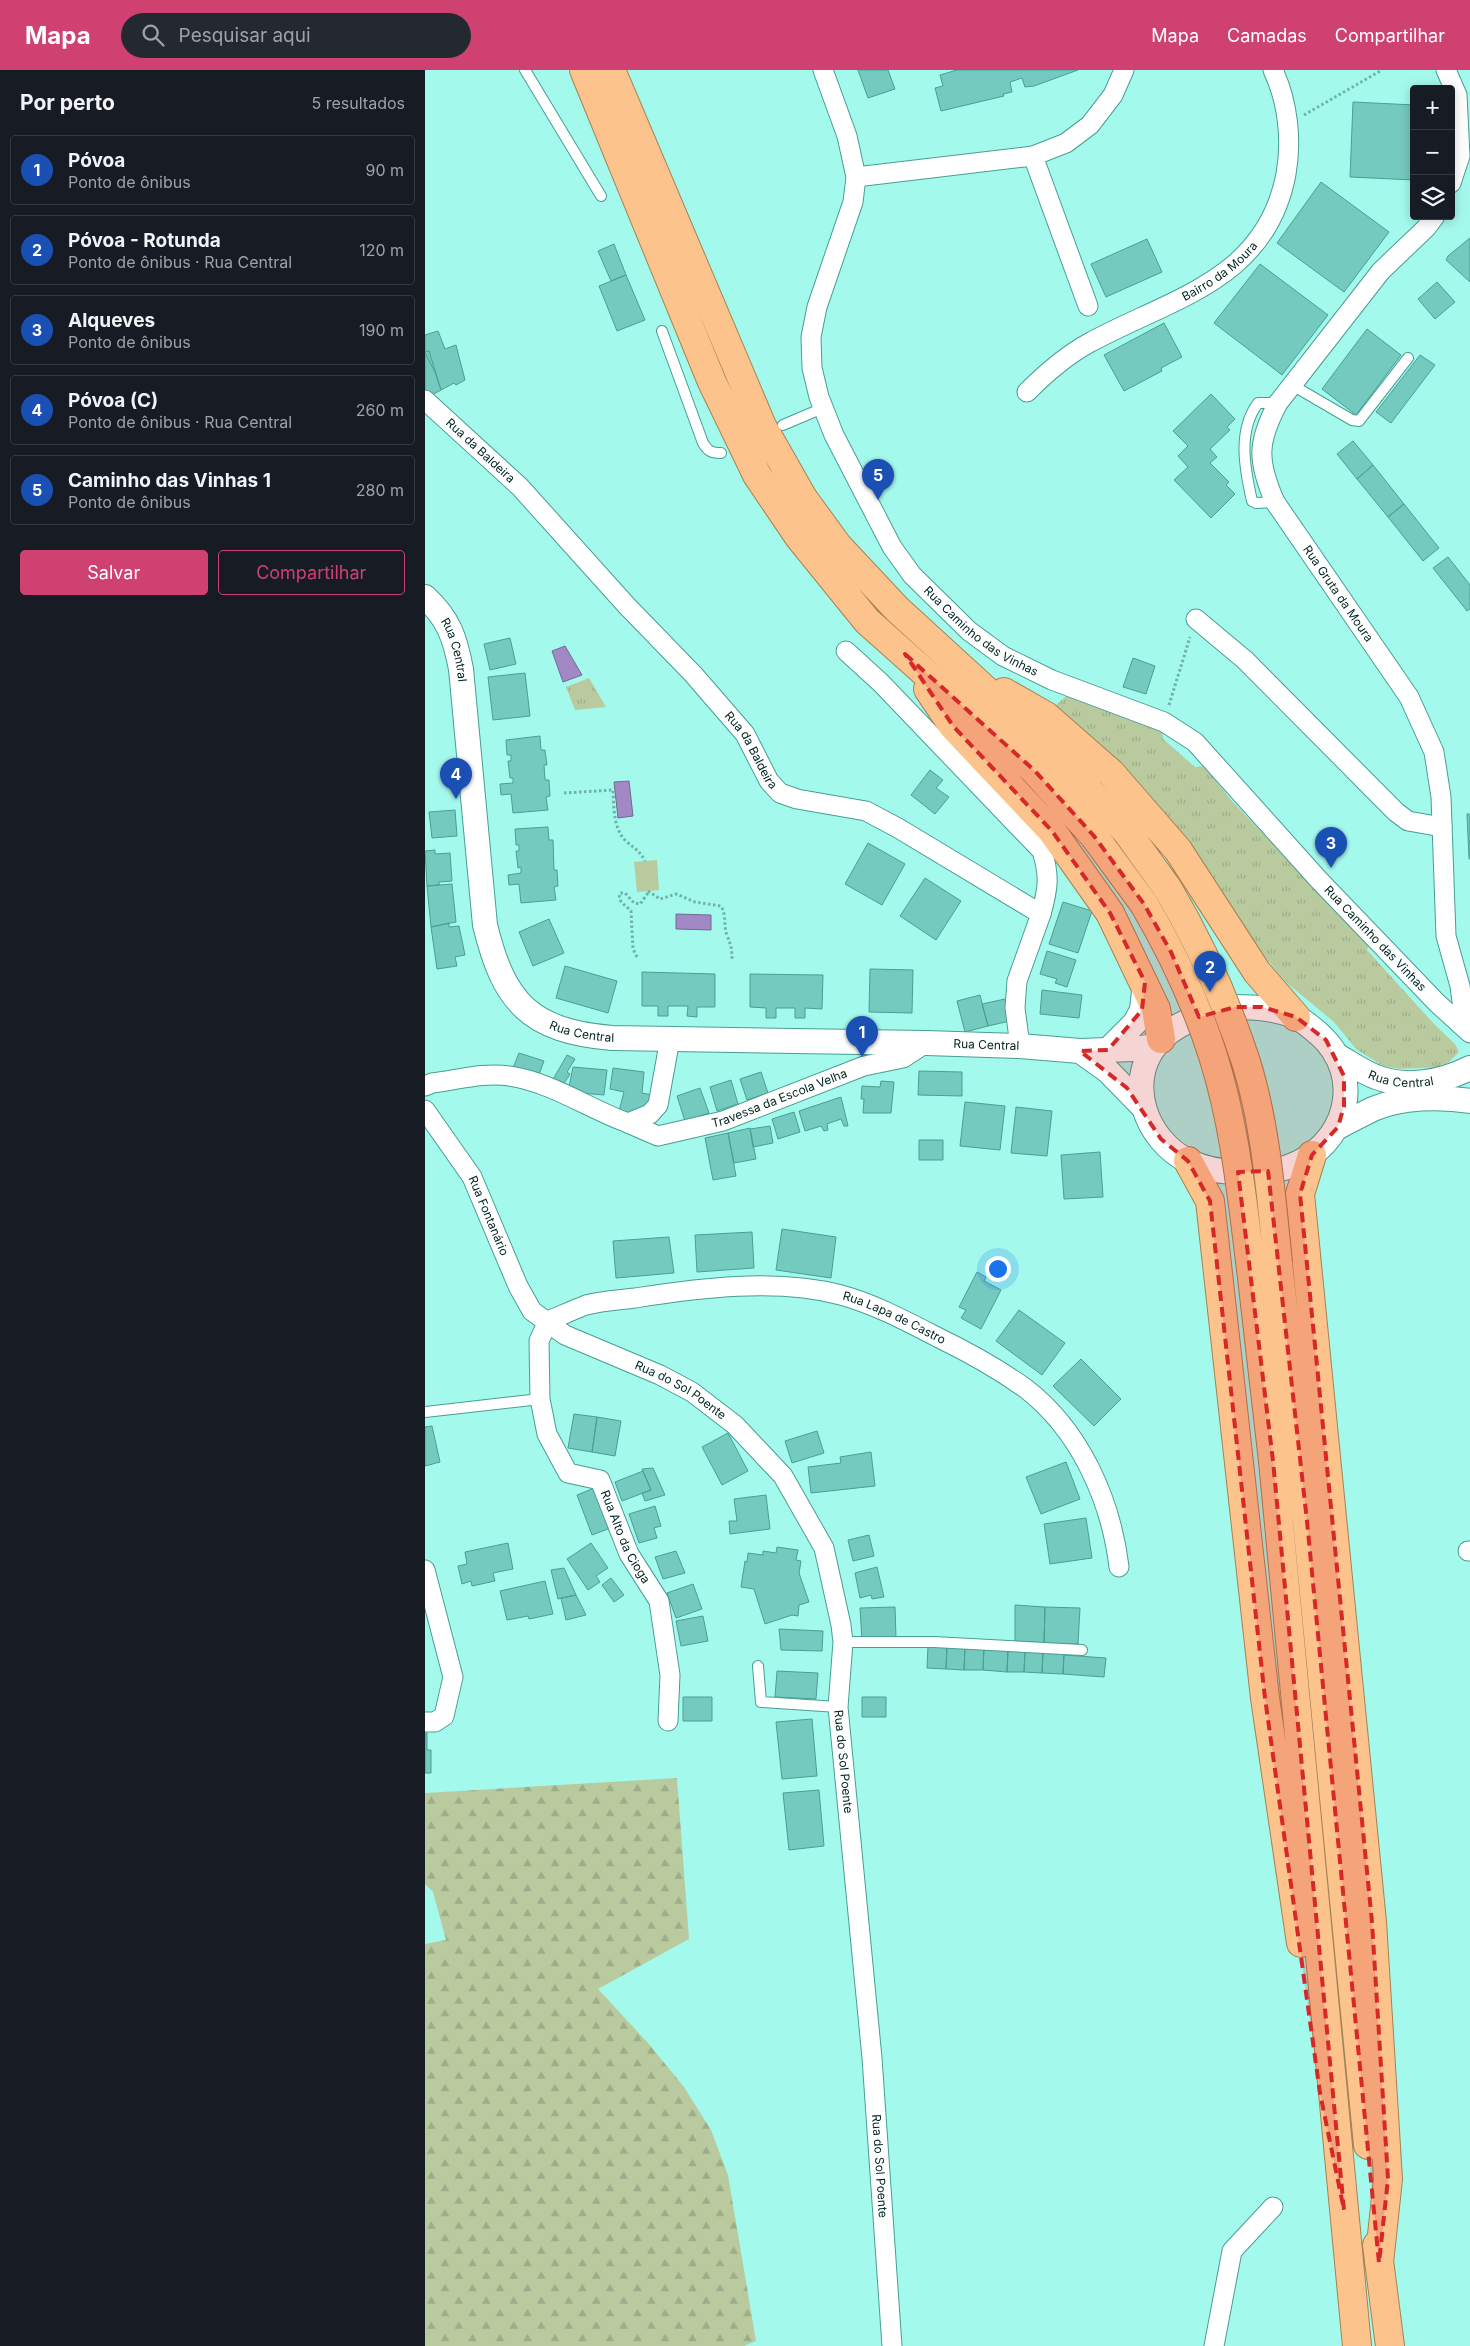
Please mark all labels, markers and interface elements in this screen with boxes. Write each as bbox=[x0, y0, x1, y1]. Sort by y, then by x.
search box bbox=[121, 13, 471, 58]
text: Mapa bbox=[25, 21, 91, 50]
icon: search bbox=[139, 21, 167, 49]
text: Pesquisar aqui bbox=[179, 24, 311, 47]
text: Mapa bbox=[1151, 25, 1199, 46]
text: Camadas bbox=[1227, 25, 1307, 46]
text: Compartilhar bbox=[1335, 25, 1445, 46]
map controls bbox=[1410, 85, 1455, 220]
button: + bbox=[1410, 85, 1455, 130]
text: Por perto bbox=[20, 90, 115, 115]
text: 5 resultados bbox=[312, 93, 405, 113]
button: − bbox=[1410, 130, 1455, 175]
text: Póvoa bbox=[68, 149, 125, 172]
text: 1 bbox=[34, 160, 40, 180]
text: 90 m bbox=[365, 160, 404, 180]
text: Ponto de ônibus bbox=[68, 172, 191, 192]
button: layers bbox=[1410, 175, 1455, 220]
text: Póvoa - Rotunda bbox=[68, 229, 221, 252]
street label: Bairro da Moura bbox=[1179, 238, 1260, 304]
text: 2 bbox=[32, 240, 42, 260]
text: 120 m bbox=[359, 240, 404, 260]
text: Ponto de ônibus · Rua Central bbox=[68, 252, 292, 272]
text: Alqueves bbox=[68, 309, 155, 332]
text: 3 bbox=[32, 320, 42, 340]
text: 190 m bbox=[359, 320, 404, 340]
text: Ponto de ônibus bbox=[68, 332, 191, 352]
text: Póvoa (C) bbox=[68, 389, 158, 412]
text: 4 bbox=[32, 400, 42, 420]
text: 260 m bbox=[356, 400, 404, 420]
text: Ponto de ônibus · Rua Central bbox=[68, 412, 292, 432]
street label: Rua da Baldeira bbox=[443, 415, 518, 486]
pin: 5 bbox=[862, 459, 894, 500]
text: Caminho das Vinhas 1 bbox=[68, 469, 271, 492]
text: 5 bbox=[32, 480, 42, 500]
text: 280 m bbox=[356, 480, 404, 500]
text: Ponto de ônibus bbox=[68, 492, 191, 512]
street label: Rua Gruta da Moura bbox=[1300, 542, 1377, 644]
button: Salvar bbox=[20, 550, 208, 595]
button: Compartilhar bbox=[218, 550, 405, 595]
street label: Rua Caminho das Vinhas bbox=[921, 583, 1041, 679]
street label: Rua Central bbox=[438, 615, 470, 682]
street label: Rua da Baldeira bbox=[722, 708, 781, 792]
pin: 4 bbox=[440, 758, 472, 799]
pin: 3 bbox=[1315, 827, 1347, 868]
street label: Rua Caminho das Vinhas bbox=[1321, 882, 1430, 994]
pin: 2 bbox=[1194, 951, 1226, 992]
pin: 1 bbox=[846, 1016, 878, 1057]
street label: Rua Central bbox=[547, 1017, 614, 1045]
street label: Rua Central bbox=[953, 1036, 1019, 1053]
street label: Travessa da Escola Velha bbox=[710, 1065, 849, 1130]
street label: Rua Central bbox=[1366, 1067, 1435, 1090]
street label: Rua Fontanário bbox=[465, 1173, 512, 1258]
your location bbox=[985, 1256, 1011, 1282]
street label: Rua Lapa de Castro bbox=[841, 1288, 948, 1347]
street label: Rua do Sol Poente bbox=[633, 1357, 729, 1423]
street label: Rua Alto da Cioga bbox=[598, 1488, 654, 1586]
street label: Rua do Sol Poente bbox=[831, 1709, 856, 1814]
street label: Rua do Sol Poente bbox=[869, 2114, 891, 2218]

